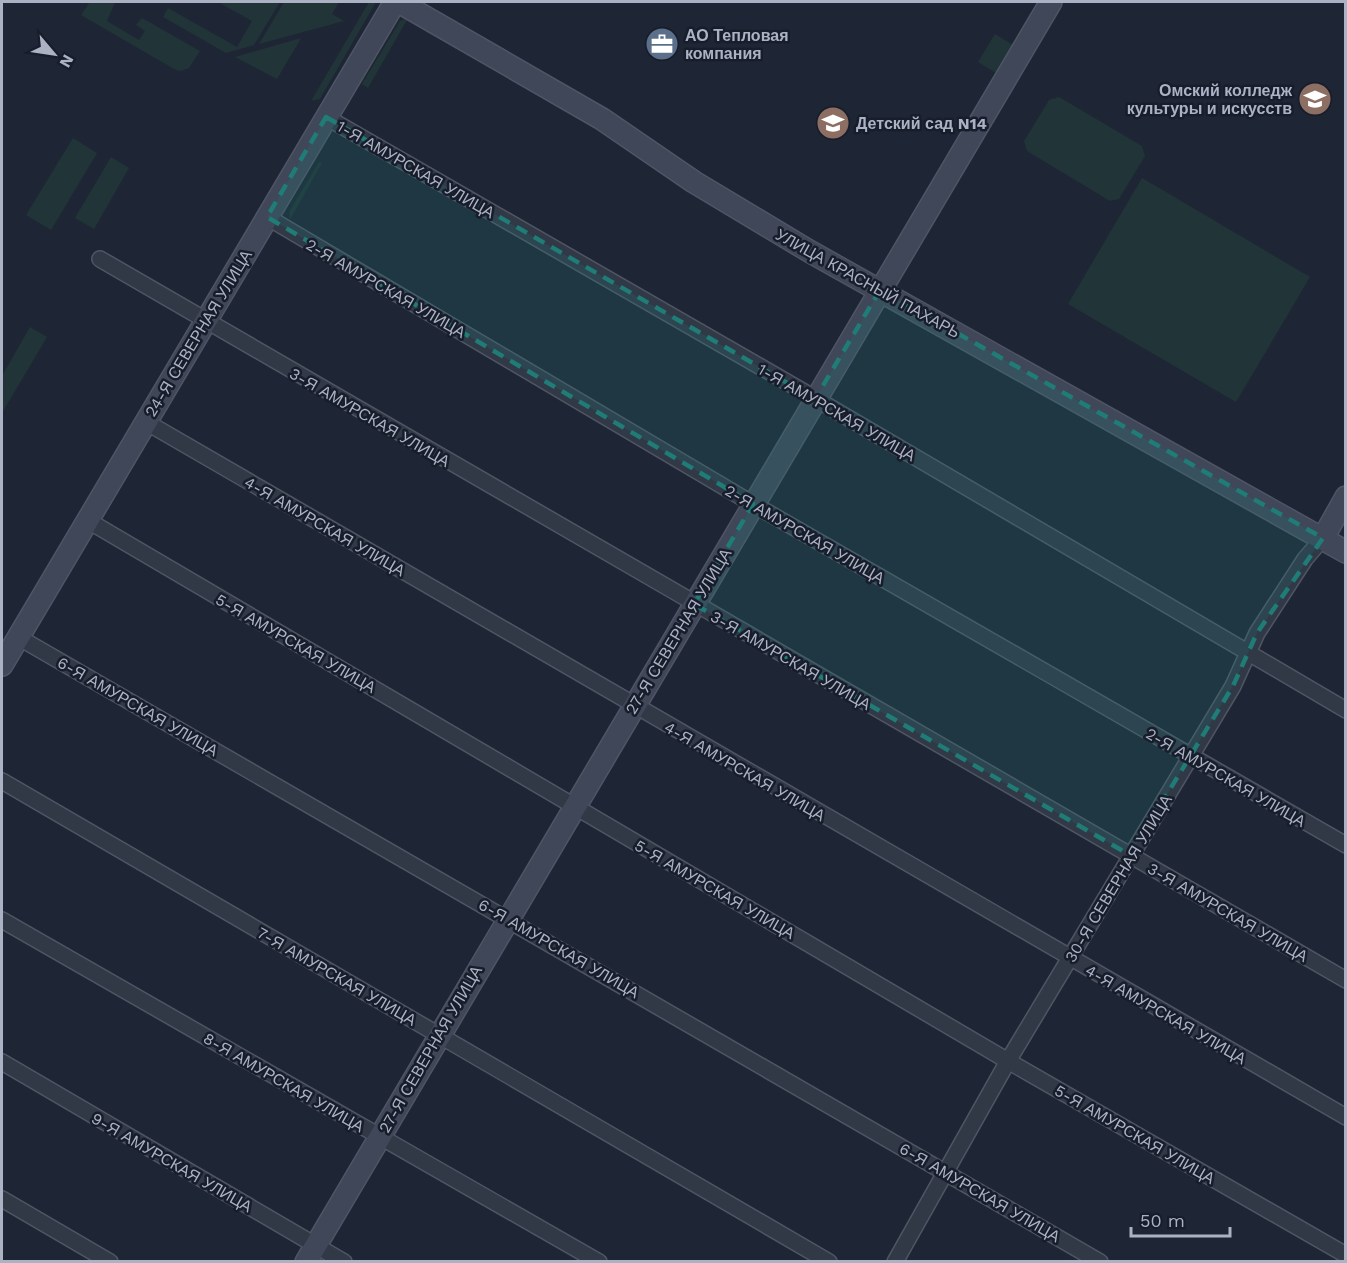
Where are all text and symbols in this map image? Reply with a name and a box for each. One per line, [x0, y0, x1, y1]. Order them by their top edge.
north arrow [24, 24, 84, 84]
office icon: АО Тепловая компания [644, 26, 680, 62]
place label: АО Тепловая компания [685, 26, 789, 63]
text: N [55, 51, 78, 71]
place label: Омский колледж культуры и искусств [1127, 81, 1293, 118]
school or university icon: Омский колледж культуры и искусств [1297, 81, 1333, 117]
school or university icon: Детский сад N14 [815, 105, 851, 141]
place label: Детский сад N14 [856, 114, 987, 133]
street label: 1-Я АМУРСКАЯ УЛИЦА [334, 117, 498, 223]
street label: УЛИЦА КРАСНЫЙ ПАХАРЬ [772, 225, 963, 342]
street label: 2-Я АМУРСКАЯ УЛИЦА [302, 235, 469, 342]
street label: 24-Я СЕВЕРНАЯ УЛИЦА [141, 246, 256, 420]
street label: 1-Я АМУРСКАЯ УЛИЦА [755, 360, 919, 466]
street label: 3-Я АМУРСКАЯ УЛИЦА [286, 364, 454, 471]
street label: 4-Я АМУРСКАЯ УЛИЦА [241, 473, 409, 580]
street label: 2-Я АМУРСКАЯ УЛИЦА [721, 481, 888, 588]
street label: 27-Я СЕВЕРНАЯ УЛИЦА [621, 545, 736, 718]
street label: 5-Я АМУРСКАЯ УЛИЦА [212, 590, 380, 697]
street label: 3-Я АМУРСКАЯ УЛИЦА [707, 607, 875, 714]
street label: 6-Я АМУРСКАЯ УЛИЦА [54, 653, 222, 760]
street label: 4-Я АМУРСКАЯ УЛИЦА [661, 718, 829, 825]
street label: 2-Я АМУРСКАЯ УЛИЦА [1142, 724, 1309, 831]
street label: 30-Я СЕВЕРНАЯ УЛИЦА [1061, 791, 1176, 965]
street label: 5-Я АМУРСКАЯ УЛИЦА [631, 836, 799, 943]
street label: 3-Я АМУРСКАЯ УЛИЦА [1144, 859, 1312, 966]
street label: 6-Я АМУРСКАЯ УЛИЦА [475, 895, 643, 1002]
street label: 7-Я АМУРСКАЯ УЛИЦА [254, 923, 420, 1030]
street label: 4-Я АМУРСКАЯ УЛИЦА [1082, 961, 1250, 1068]
street label: 27-Я СЕВЕРНАЯ УЛИЦА [375, 962, 486, 1136]
street label: 8-Я АМУРСКАЯ УЛИЦА [200, 1029, 368, 1136]
street label: 5-Я АМУРСКАЯ УЛИЦА [1051, 1081, 1219, 1188]
street label: 9-Я АМУРСКАЯ УЛИЦА [88, 1109, 256, 1216]
street label: 6-Я АМУРСКАЯ УЛИЦА [896, 1139, 1064, 1246]
scale bar [1131, 1200, 1230, 1238]
text: 50 m [1140, 1210, 1185, 1231]

